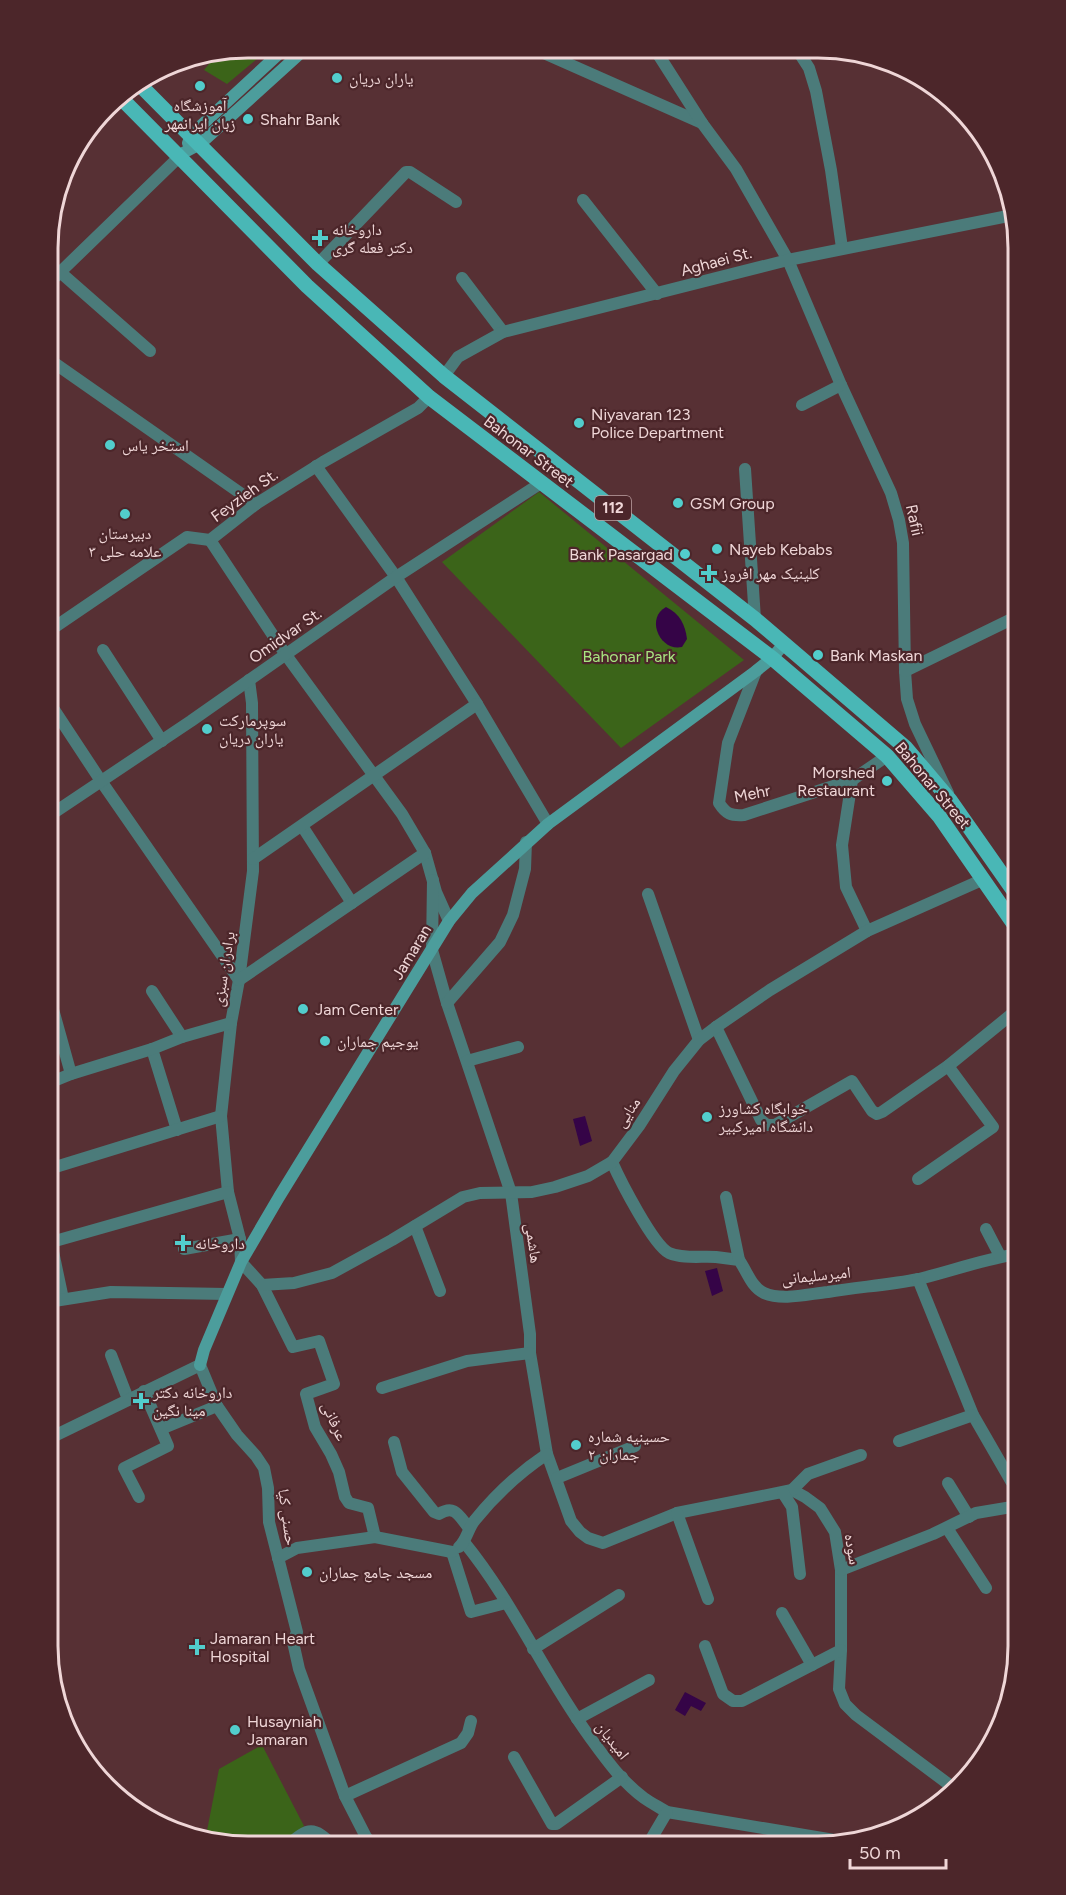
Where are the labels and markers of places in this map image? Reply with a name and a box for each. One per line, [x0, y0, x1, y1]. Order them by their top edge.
place label: یاران دریان [349, 69, 414, 89]
marker: یاران دریان [330, 71, 344, 85]
marker: آموزشگاه زبان ایرانمهر [193, 79, 207, 93]
place label: آموزشگاه زبان ایرانمهر [163, 96, 236, 134]
place label: Shahr Bank [260, 110, 340, 129]
marker: Shahr Bank [241, 112, 255, 126]
place label: داروخانه دکتر فعله گری [332, 220, 413, 258]
marker: داروخانه دکتر فعله گری [313, 231, 327, 245]
place label: Niyavaran 123 Police Department [591, 405, 724, 442]
marker: Niyavaran 123 Police Department [572, 416, 586, 430]
place label: استخر یاس [122, 436, 189, 456]
marker: استخر یاس [103, 438, 117, 452]
place label: GSM Group [690, 494, 775, 513]
marker: GSM Group [671, 496, 685, 510]
marker: دبیرستان علامه حلی ۳ [118, 507, 132, 521]
place label: دبیرستان علامه حلی ۳ [89, 524, 161, 562]
place label: Nayeb Kebabs [729, 540, 832, 559]
marker: Nayeb Kebabs [710, 542, 724, 556]
place label: Bank Pasargad [569, 545, 673, 564]
marker: Bank Pasargad [678, 547, 692, 561]
marker: کلینیک مهر افروز [700, 564, 718, 582]
place label: کلینیک مهر افروز [721, 564, 820, 583]
place label: Bank Maskan [830, 646, 922, 665]
marker: Bank Maskan [811, 648, 825, 662]
place label: سوپرمارکت یاران دریان [219, 711, 286, 749]
marker: سوپرمارکت یاران دریان [200, 722, 214, 736]
place label: Morshed Restaurant [797, 763, 875, 800]
marker: Morshed Restaurant [880, 774, 894, 788]
place label: Jam Center [315, 1000, 399, 1019]
marker: Jam Center [296, 1002, 310, 1016]
place label: یوجیم جماران [337, 1032, 419, 1052]
marker: یوجیم جماران [318, 1034, 332, 1048]
place label: خوابگاه کشاورز دانشگاه امیرکبیر [718, 1099, 813, 1136]
marker: خوابگاه کشاورز دانشگاه امیرکبیر [700, 1110, 714, 1124]
place label: داروخانه [195, 1234, 245, 1253]
marker: داروخانه [176, 1236, 190, 1250]
place label: داروخانه دکتر مینا نگین [152, 1383, 232, 1421]
marker: داروخانه دکتر مینا نگین [134, 1394, 148, 1408]
place label: حسینیه شماره ۲ جماران [588, 1427, 670, 1465]
marker: حسینیه شماره ۲ جماران [569, 1438, 583, 1452]
place label: مسجد جامع جماران [319, 1563, 432, 1583]
marker: مسجد جامع جماران [300, 1565, 314, 1579]
place label: Jamaran Heart Hospital [210, 1629, 315, 1666]
marker: Jamaran Heart Hospital [188, 1638, 206, 1656]
place label: Husayniah Jamaran [247, 1712, 322, 1749]
marker: Husayniah Jamaran [228, 1723, 242, 1737]

